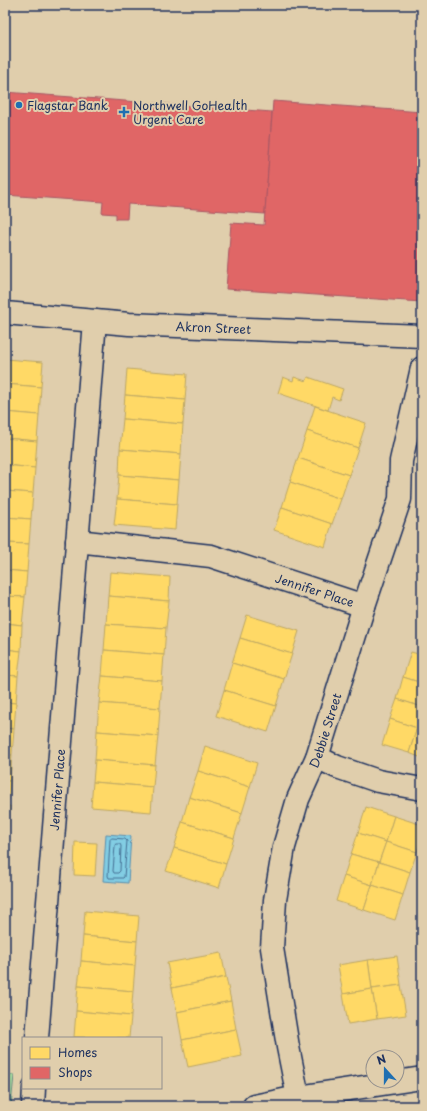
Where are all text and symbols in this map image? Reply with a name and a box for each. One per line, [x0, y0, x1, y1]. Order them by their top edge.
place label: Flagstar Bank [27, 96, 108, 114]
place label: Northwell GoHealth Urgent Care [133, 96, 247, 128]
marker: Flagstar Bank [14, 100, 24, 110]
marker: Northwell GoHealth Urgent Care [118, 106, 130, 118]
street label: Akron Street [175, 317, 252, 338]
street label: Jennifer Place [273, 569, 356, 611]
street label: Debbie Street [304, 690, 345, 771]
street label: Jennifer Place [45, 748, 69, 831]
legend [22, 1037, 162, 1089]
text: Homes [58, 1043, 97, 1061]
north arrow [365, 1049, 405, 1089]
text: N [374, 1050, 389, 1069]
text: Shops [58, 1063, 93, 1081]

